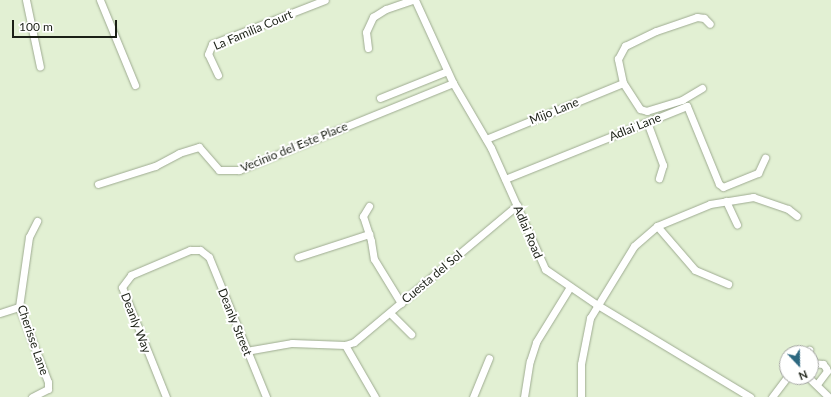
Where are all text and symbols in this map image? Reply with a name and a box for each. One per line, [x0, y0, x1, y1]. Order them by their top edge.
street label: La Familia Court [211, 7, 295, 53]
scale bar [14, 12, 119, 38]
text: 100 m [19, 19, 53, 34]
street label: Mijo Lane [527, 95, 581, 127]
street label: Adlai Lane [607, 110, 663, 144]
street label: Vecinio del Este Place [238, 119, 350, 175]
street label: Adlai Road [510, 203, 546, 261]
street label: Cuesta del Sol [399, 248, 465, 306]
street label: Deanly Street [215, 286, 255, 358]
street label: Deanly Way [118, 291, 154, 355]
street label: Cherisse Lane [14, 303, 52, 377]
north arrow [779, 345, 819, 385]
text: N [797, 368, 810, 383]

